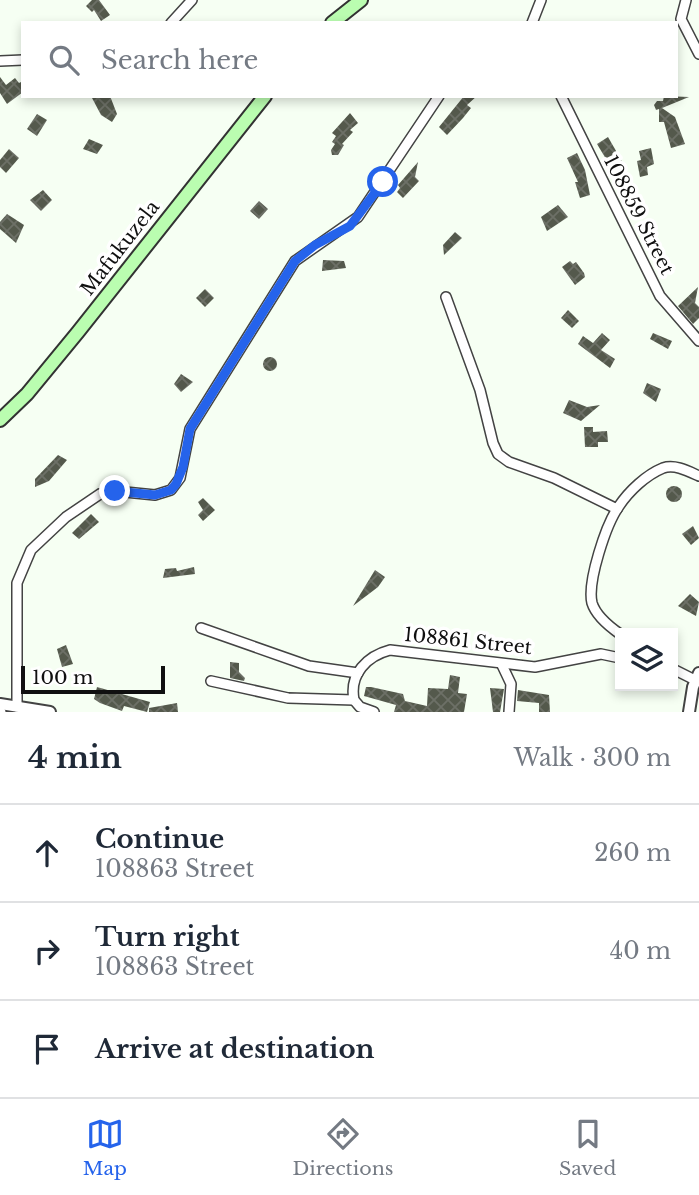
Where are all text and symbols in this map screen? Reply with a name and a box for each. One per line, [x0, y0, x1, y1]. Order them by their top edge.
search box [21, 21, 678, 98]
icon: search [45, 41, 83, 79]
text: Search here [101, 44, 258, 76]
street label: 108859 Street [599, 152, 679, 279]
route start [367, 166, 398, 197]
street label: Mafukuzela [76, 195, 165, 300]
route end [99, 475, 130, 506]
street label: 108861 Street [403, 623, 534, 659]
map controls [615, 628, 678, 691]
button: layers [615, 628, 678, 691]
scale bar [21, 663, 164, 695]
text: 100 m [32, 666, 93, 689]
text: 4 min [28, 739, 122, 776]
text: Walk · 300 m [514, 744, 671, 772]
text: Continue [95, 823, 224, 855]
icon: ahead [28, 834, 66, 872]
text: 260 m [594, 839, 671, 867]
text: 108863 Street [95, 855, 254, 883]
text: Turn right [95, 921, 240, 953]
icon: right [28, 932, 66, 970]
text: 40 m [610, 937, 671, 965]
text: 108863 Street [95, 953, 254, 981]
icon: arrive [28, 1030, 66, 1068]
text: Arrive at destination [95, 1033, 375, 1065]
tab: Map [83, 1115, 127, 1180]
tab: Directions [292, 1115, 393, 1180]
tab: Saved [559, 1115, 616, 1180]

